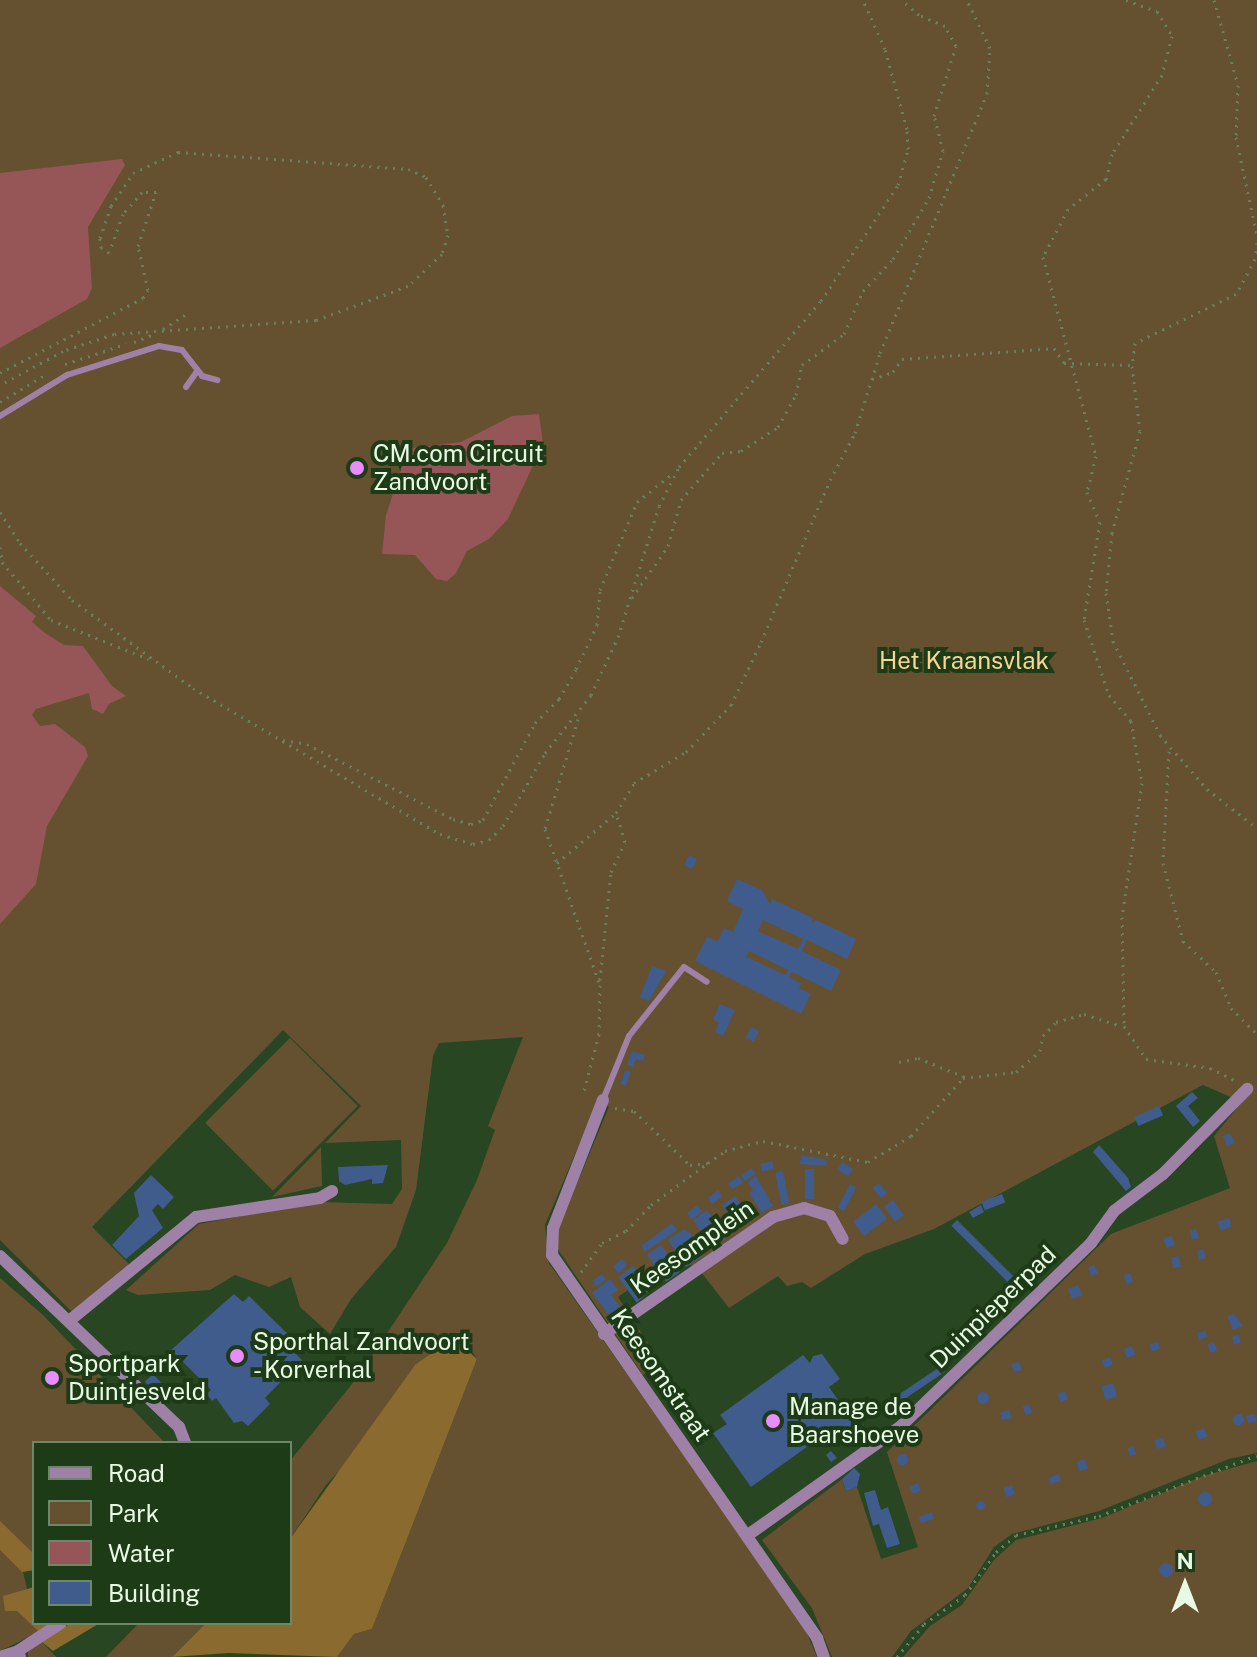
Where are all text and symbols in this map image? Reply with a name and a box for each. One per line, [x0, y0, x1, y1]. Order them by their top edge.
place label: CM.com Circuit Zandvoort [373, 440, 543, 496]
marker: CM.com Circuit Zandvoort [348, 459, 366, 477]
park label: Het Kraansvlak [879, 647, 1049, 675]
street label: Keesomplein [625, 1194, 759, 1300]
street label: Duinpieperpad [924, 1240, 1062, 1374]
street label: Keesomstraat [605, 1303, 717, 1447]
place label: Sporthal Zandvoort - Korverhal [253, 1328, 470, 1384]
marker: Sporthal Zandvoort - Korverhal [228, 1347, 246, 1365]
place label: Sportpark Duintjesveld [68, 1350, 206, 1406]
marker: Sportpark Duintjesveld [43, 1369, 61, 1387]
place label: Manage de Baarshoeve [789, 1393, 919, 1449]
marker: Manage de Baarshoeve [764, 1412, 782, 1430]
legend [32, 1441, 292, 1625]
text: Road [108, 1459, 165, 1487]
text: Park [108, 1499, 159, 1527]
text: Water [108, 1539, 175, 1567]
north arrow [1145, 1545, 1225, 1625]
text: N [1176, 1548, 1194, 1574]
text: Building [108, 1579, 200, 1607]

